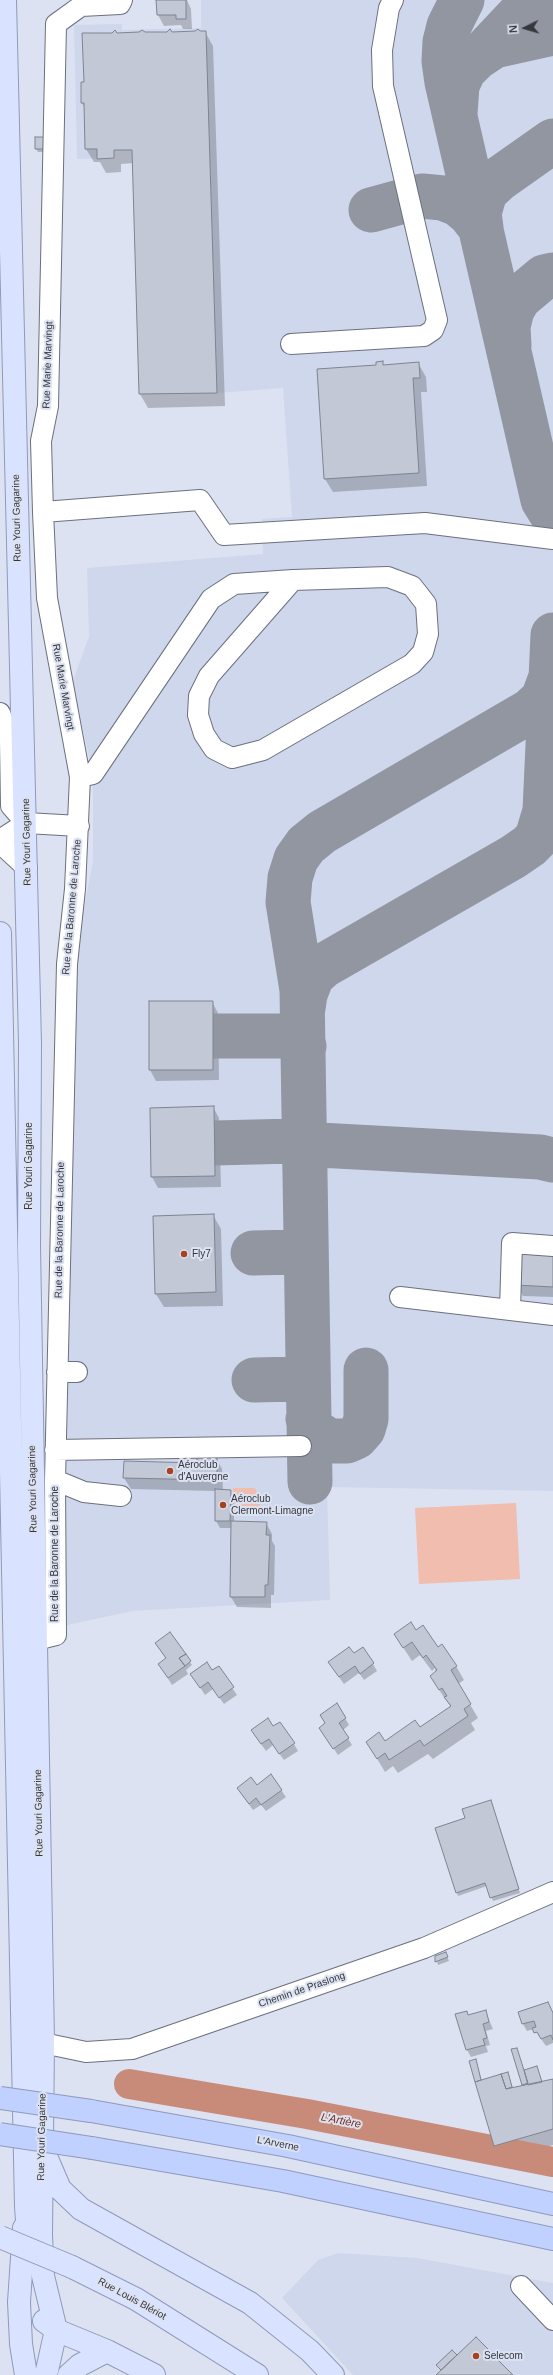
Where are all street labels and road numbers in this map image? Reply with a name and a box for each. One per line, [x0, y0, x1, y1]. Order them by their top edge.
street label: Rue Marie Marvingt [40, 321, 56, 409]
street label: Rue Youri Gagarine [10, 474, 24, 562]
street label: Rue Marie Marvingt [50, 643, 76, 731]
street label: Rue Youri Gagarine [20, 798, 34, 886]
street label: Rue de la Baronne de Laroche [60, 839, 84, 975]
street label: Rue Youri Gagarine [23, 1122, 35, 1210]
street label: Rue de la Baronne de Laroche [53, 1162, 67, 1298]
street label: Rue Youri Gagarine [26, 1445, 40, 1533]
street label: Rue de la Baronne de Laroche [49, 1486, 61, 1622]
street label: Rue Youri Gagarine [32, 1769, 46, 1857]
street label: Chemin de Praslong [257, 1970, 347, 2010]
street label: Rue Youri Gagarine [35, 2093, 49, 2181]
street label: L'Arverne [256, 2134, 300, 2154]
street label: Rue Louis Blériot [96, 2275, 168, 2323]

